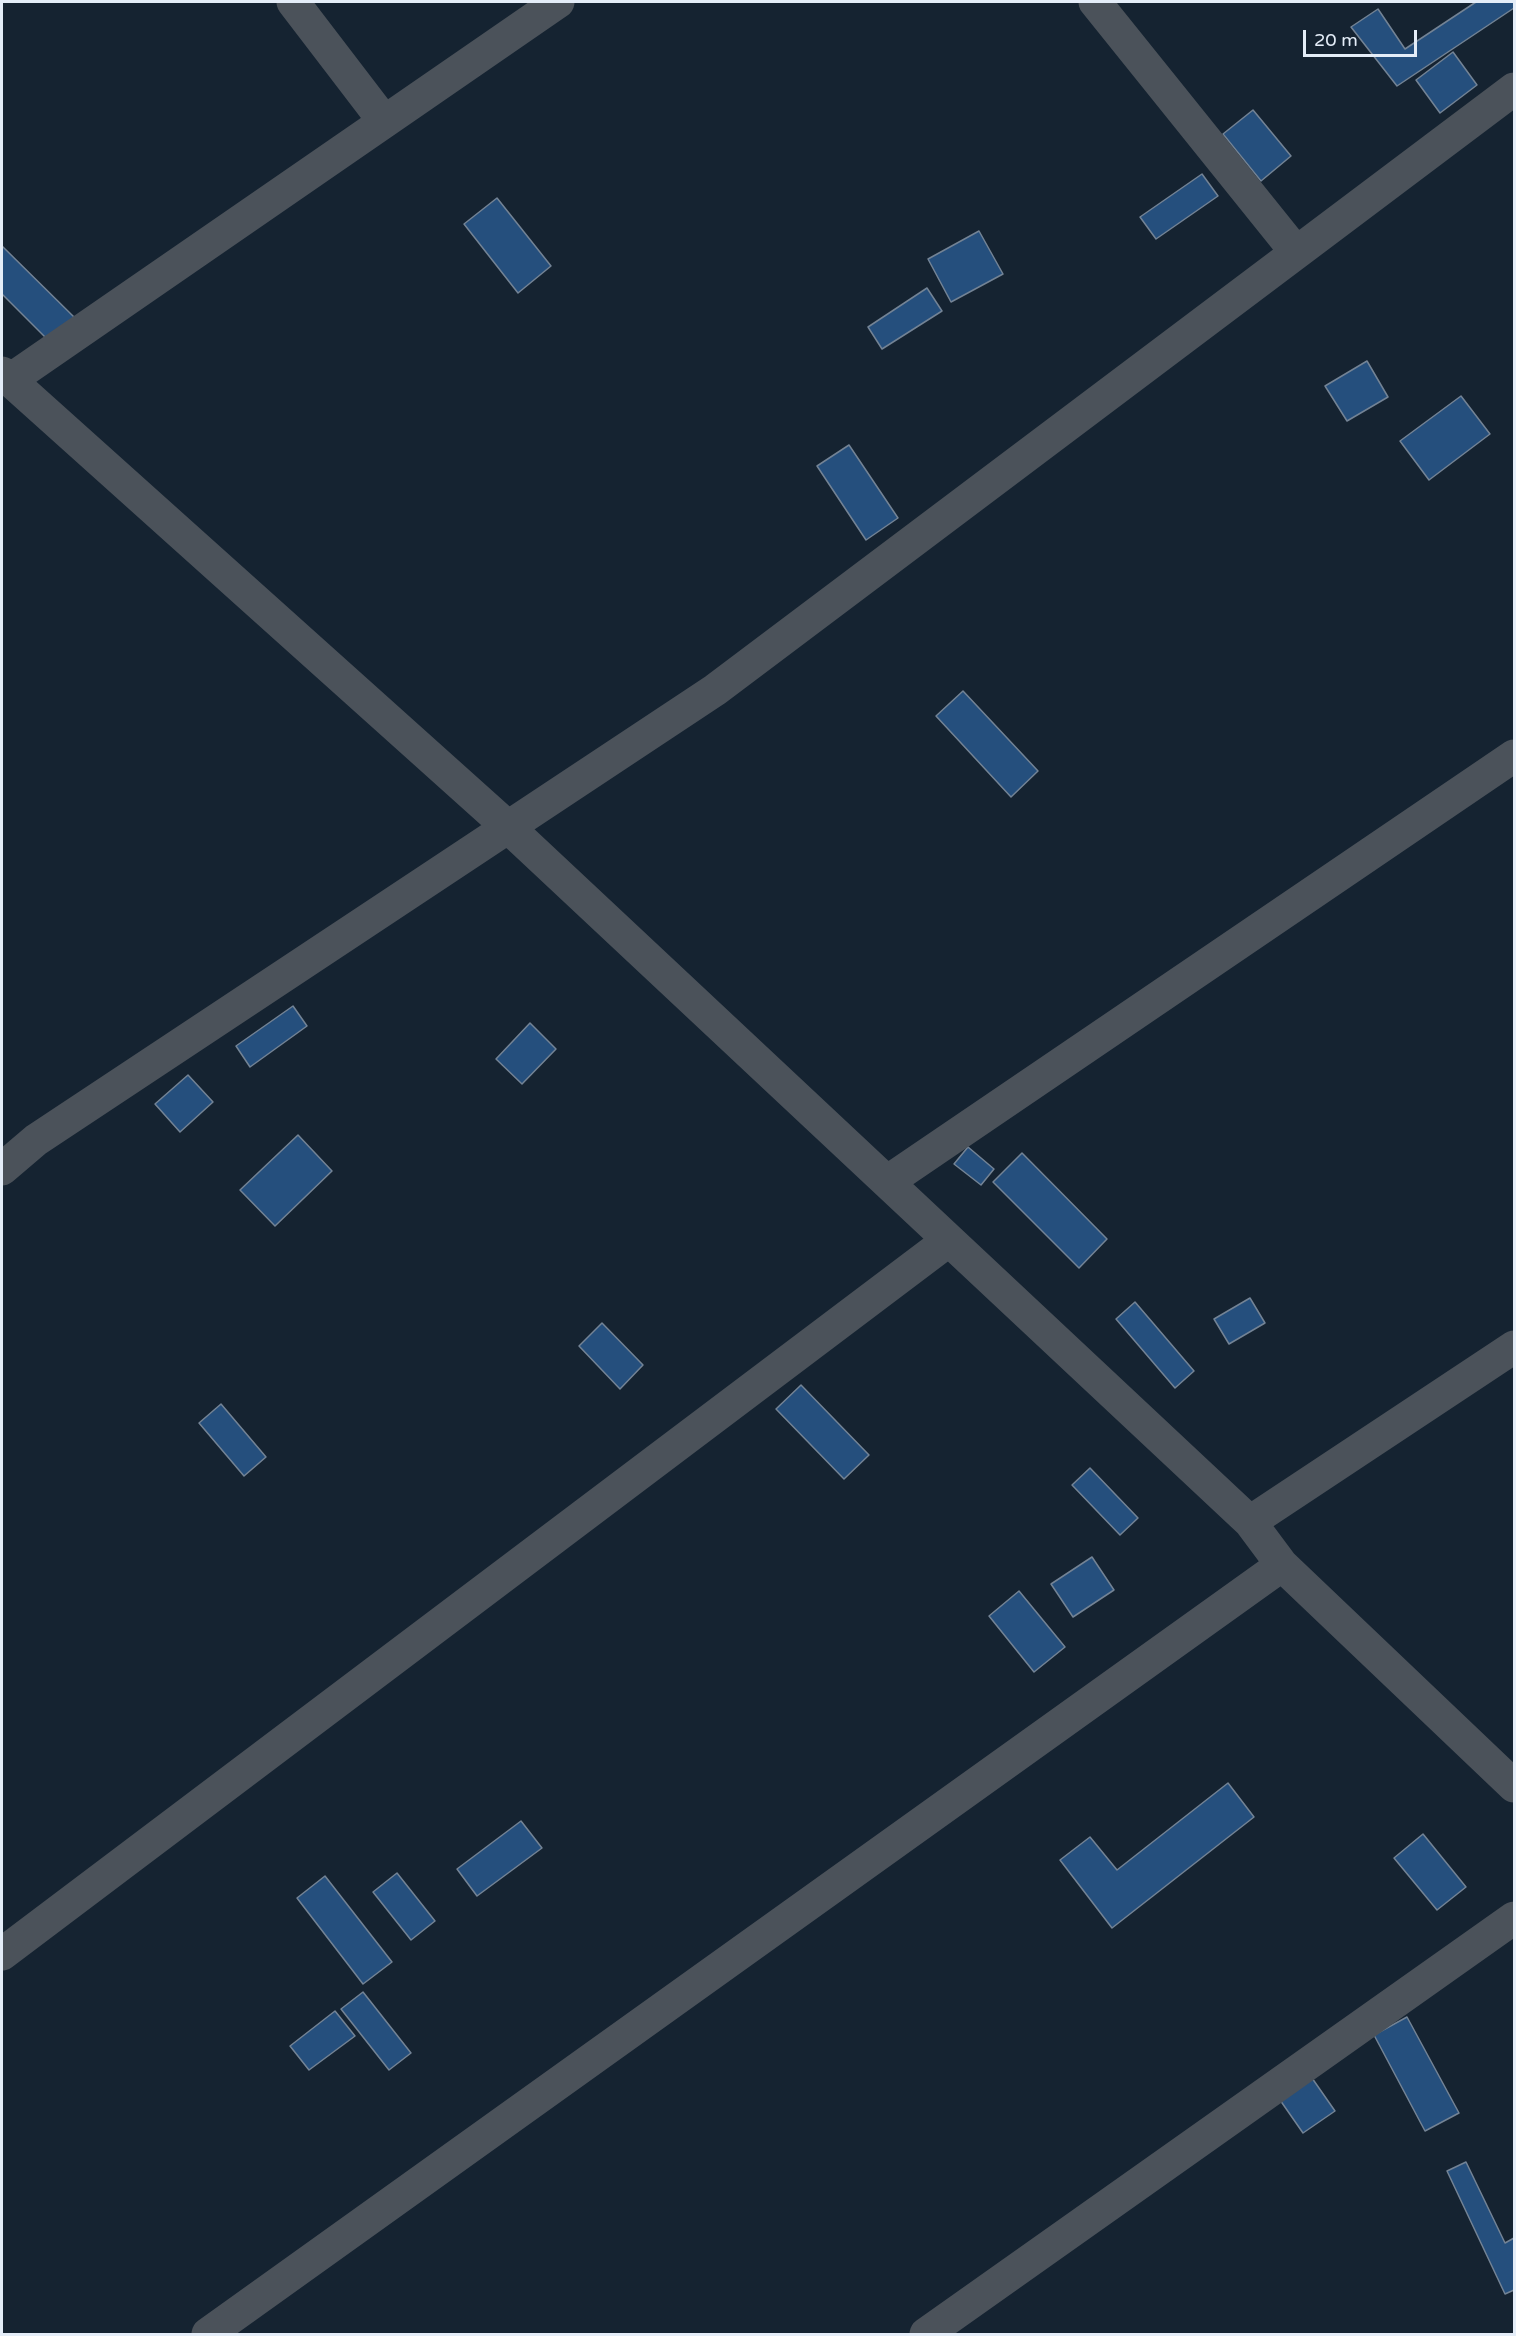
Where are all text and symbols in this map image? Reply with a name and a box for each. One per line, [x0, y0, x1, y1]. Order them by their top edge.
scale bar [1306, 18, 1420, 56]
text: 20 m [1314, 29, 1358, 51]

